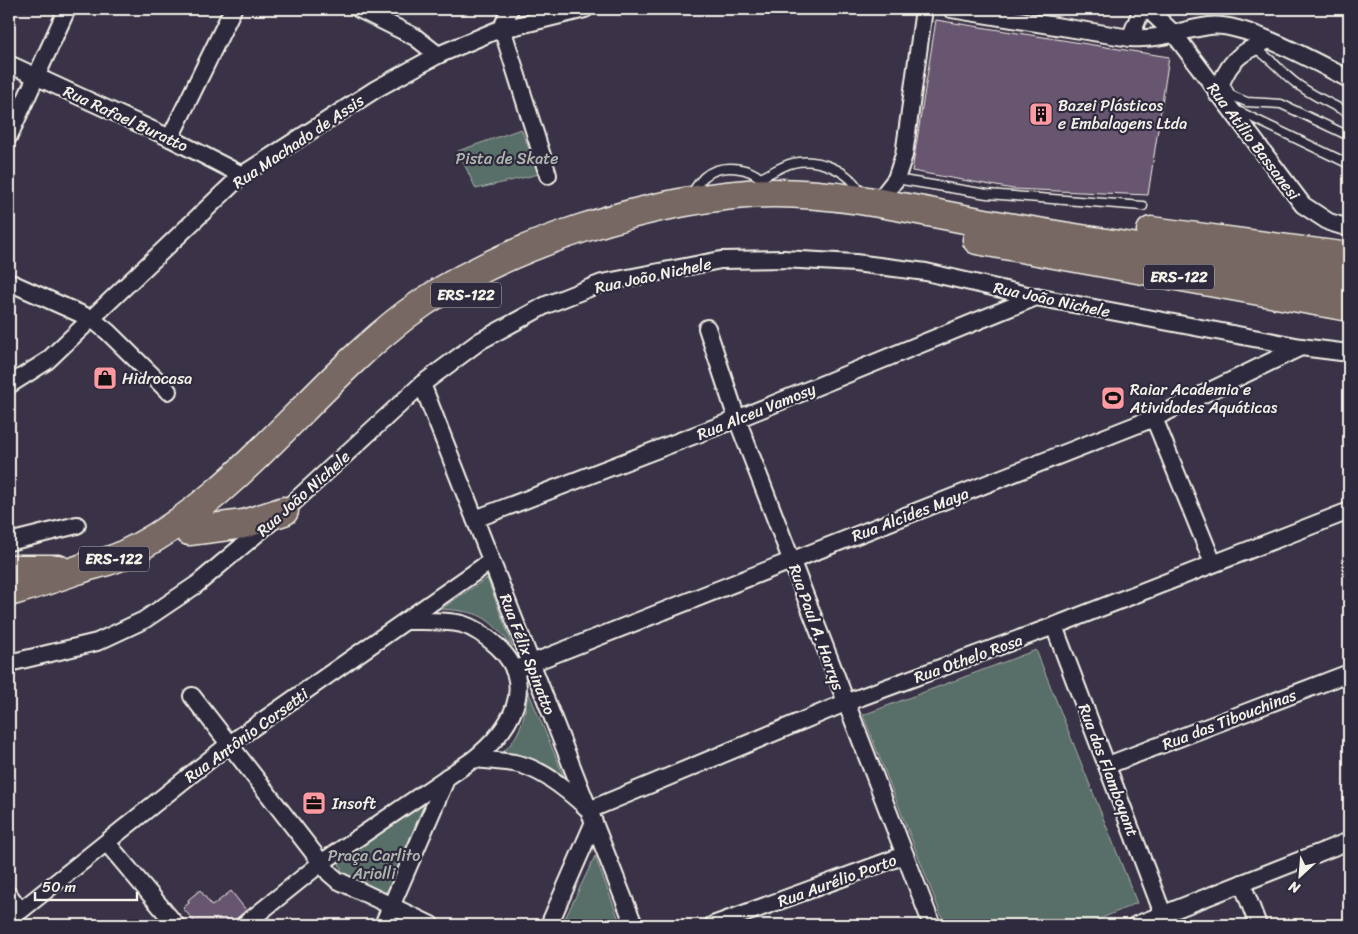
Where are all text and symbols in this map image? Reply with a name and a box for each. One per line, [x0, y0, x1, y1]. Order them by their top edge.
street label: Rua Atílio Bassanesi [1199, 76, 1308, 207]
street label: Rua Rafael Buratto [59, 77, 193, 160]
street label: Rua Machado de Assis [226, 86, 371, 196]
place label: Bazei Plásticos e Embalagens Ltda [1058, 91, 1187, 138]
building icon: Bazei Plásticos e Embalagens Ltda [1028, 101, 1054, 127]
park label: Pista de Skate [456, 144, 558, 173]
street label: Rua João Nichele [592, 249, 714, 302]
road number: ERS-122 [1144, 264, 1214, 290]
street label: Rua João Nichele [991, 273, 1113, 326]
road number: ERS-122 [431, 282, 501, 308]
place label: Hidrocasa [122, 364, 192, 393]
shop icon: Hidrocasa [92, 365, 118, 391]
street label: Rua Alceu Vamosy [692, 374, 821, 449]
place label: Raiar Academia e Atividades Aquáticas [1129, 375, 1278, 422]
sports icon: Raiar Academia e Atividades Aquáticas [1100, 385, 1126, 411]
street label: Rua João Nichele [250, 443, 357, 544]
street label: Rua Alcides Maya [847, 479, 973, 550]
road number: ERS-122 [79, 546, 149, 572]
street label: Rua Paul A. Harrys [780, 560, 853, 695]
street label: Rua Félix Spinatto [491, 589, 564, 719]
street label: Rua Othelo Rosa [910, 625, 1027, 692]
street label: Rua Antônio Corsetti [178, 680, 315, 791]
street label: Rua das Tibouchinas [1158, 680, 1301, 758]
street label: Rua das Flamboyant [1070, 699, 1147, 841]
place label: Insoft [331, 789, 376, 818]
office icon: Insoft [301, 790, 327, 816]
park label: Praça Carlito Ariolli [328, 841, 420, 888]
street label: Rua Aurélio Porto [774, 845, 901, 915]
north arrow [1276, 852, 1326, 902]
scale bar [35, 869, 138, 901]
text: 50 m [42, 874, 77, 900]
text: N [1284, 874, 1305, 901]

